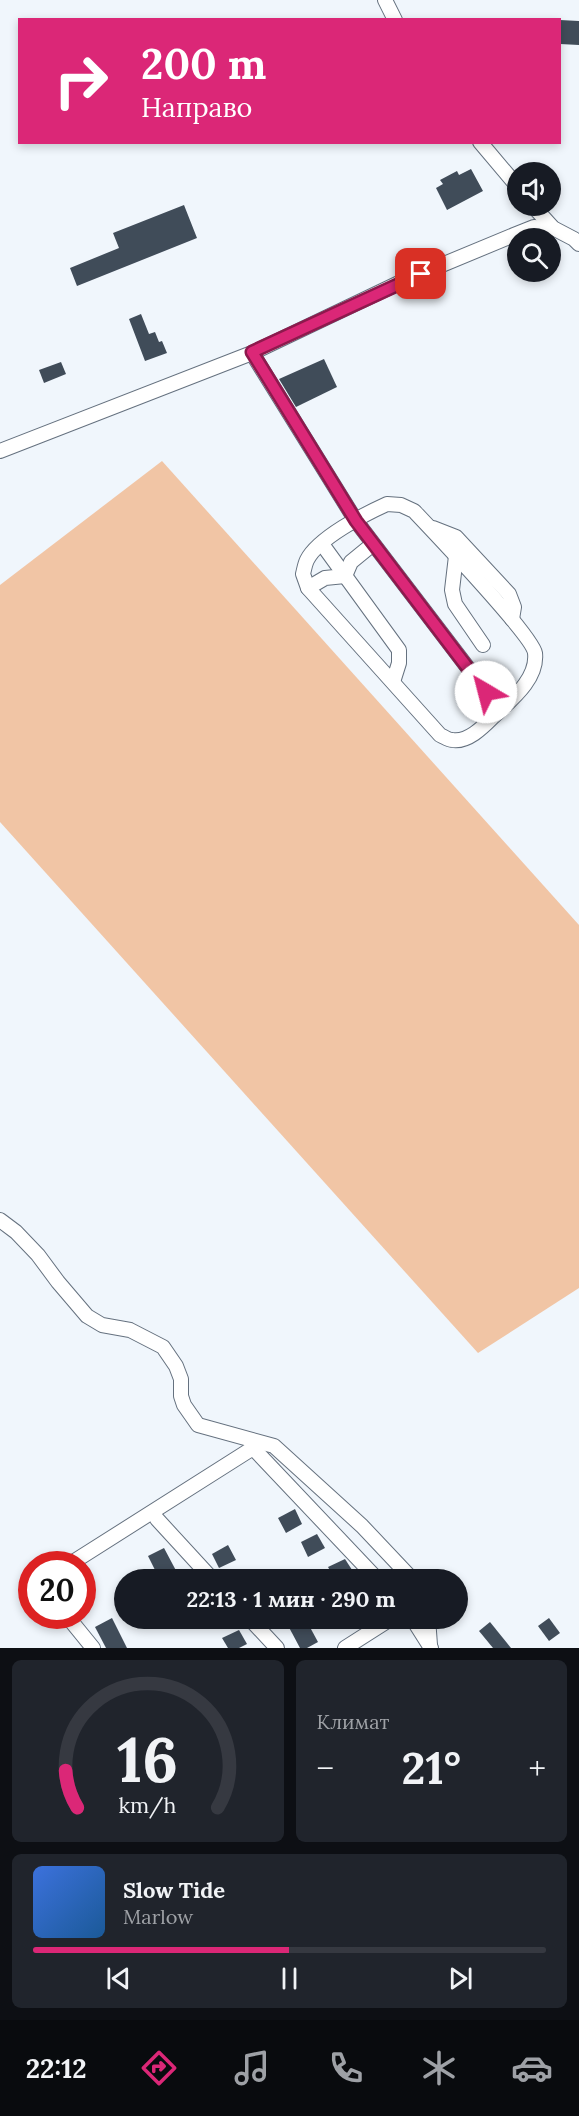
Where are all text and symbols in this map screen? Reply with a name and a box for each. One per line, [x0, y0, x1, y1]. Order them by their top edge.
text: 200 m [141, 37, 267, 91]
icon: right [42, 42, 120, 120]
text: Направо [141, 90, 252, 124]
map controls [507, 162, 561, 282]
button: sound [507, 162, 561, 216]
button: search [507, 228, 561, 282]
pin [395, 248, 446, 299]
icon: arrive [404, 257, 437, 290]
position arrow [454, 660, 518, 724]
speed limit sign: 20 [18, 1551, 96, 1629]
text: 22:13 · 1 мин · 290 m [186, 1585, 396, 1613]
text: Климат [317, 1709, 390, 1734]
text: 16 [117, 1719, 178, 1799]
text: 21° [402, 1739, 461, 1796]
text: − [317, 1747, 334, 1789]
text: + [528, 1747, 546, 1789]
text: km/h [119, 1791, 177, 1819]
text: Slow Tide [123, 1876, 225, 1904]
text: Marlow [123, 1904, 193, 1929]
icon: previous [102, 1962, 135, 1995]
icon: pause [273, 1962, 306, 1995]
icon: next [444, 1962, 477, 1995]
icon: directions [138, 2047, 180, 2089]
icon: music [231, 2047, 273, 2089]
icon: phone [325, 2047, 367, 2089]
icon: climate [418, 2047, 460, 2089]
icon: car [511, 2047, 553, 2089]
text: 22:12 [26, 2051, 87, 2085]

